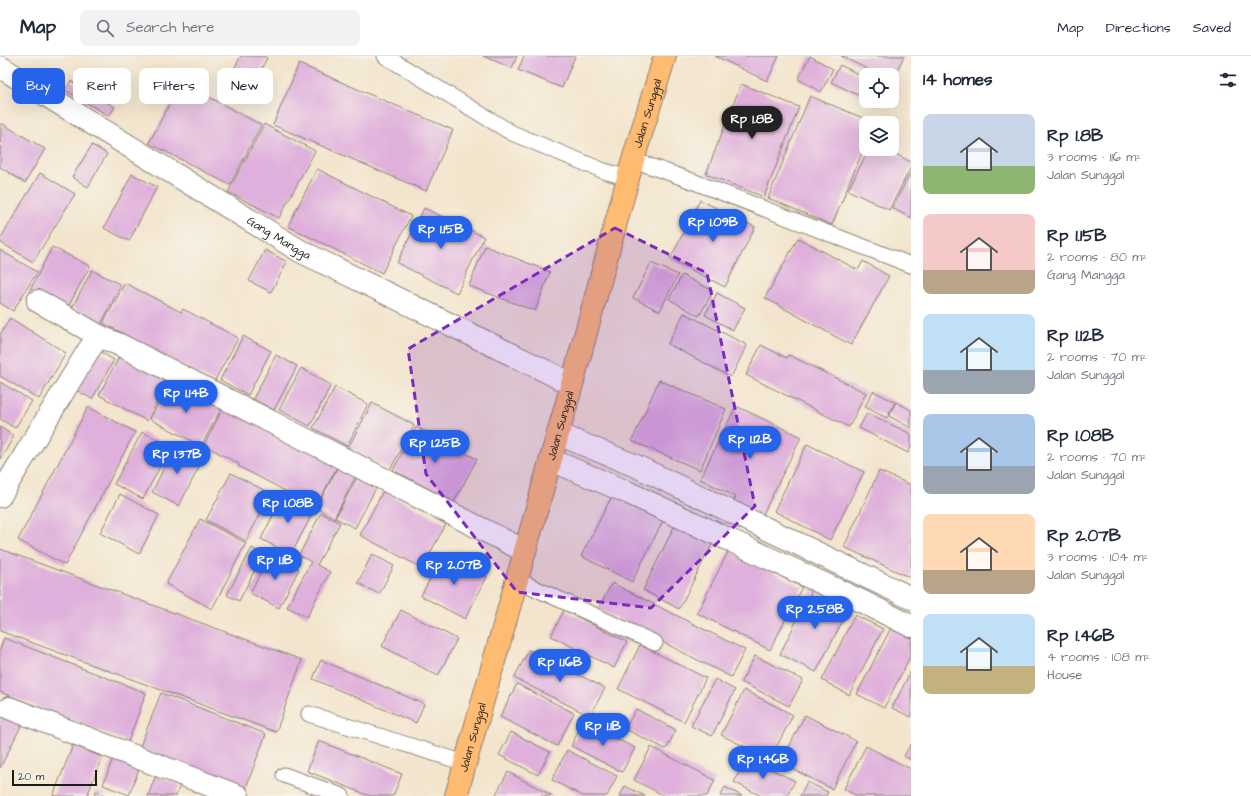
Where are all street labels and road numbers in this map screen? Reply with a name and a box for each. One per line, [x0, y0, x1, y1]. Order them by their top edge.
street label: Jalan Sunggal [629, 77, 667, 150]
street label: Gang Mangga [243, 212, 313, 264]
street label: Jalan Sunggal [543, 389, 579, 462]
street label: Jalan Sunggal [455, 701, 491, 774]

